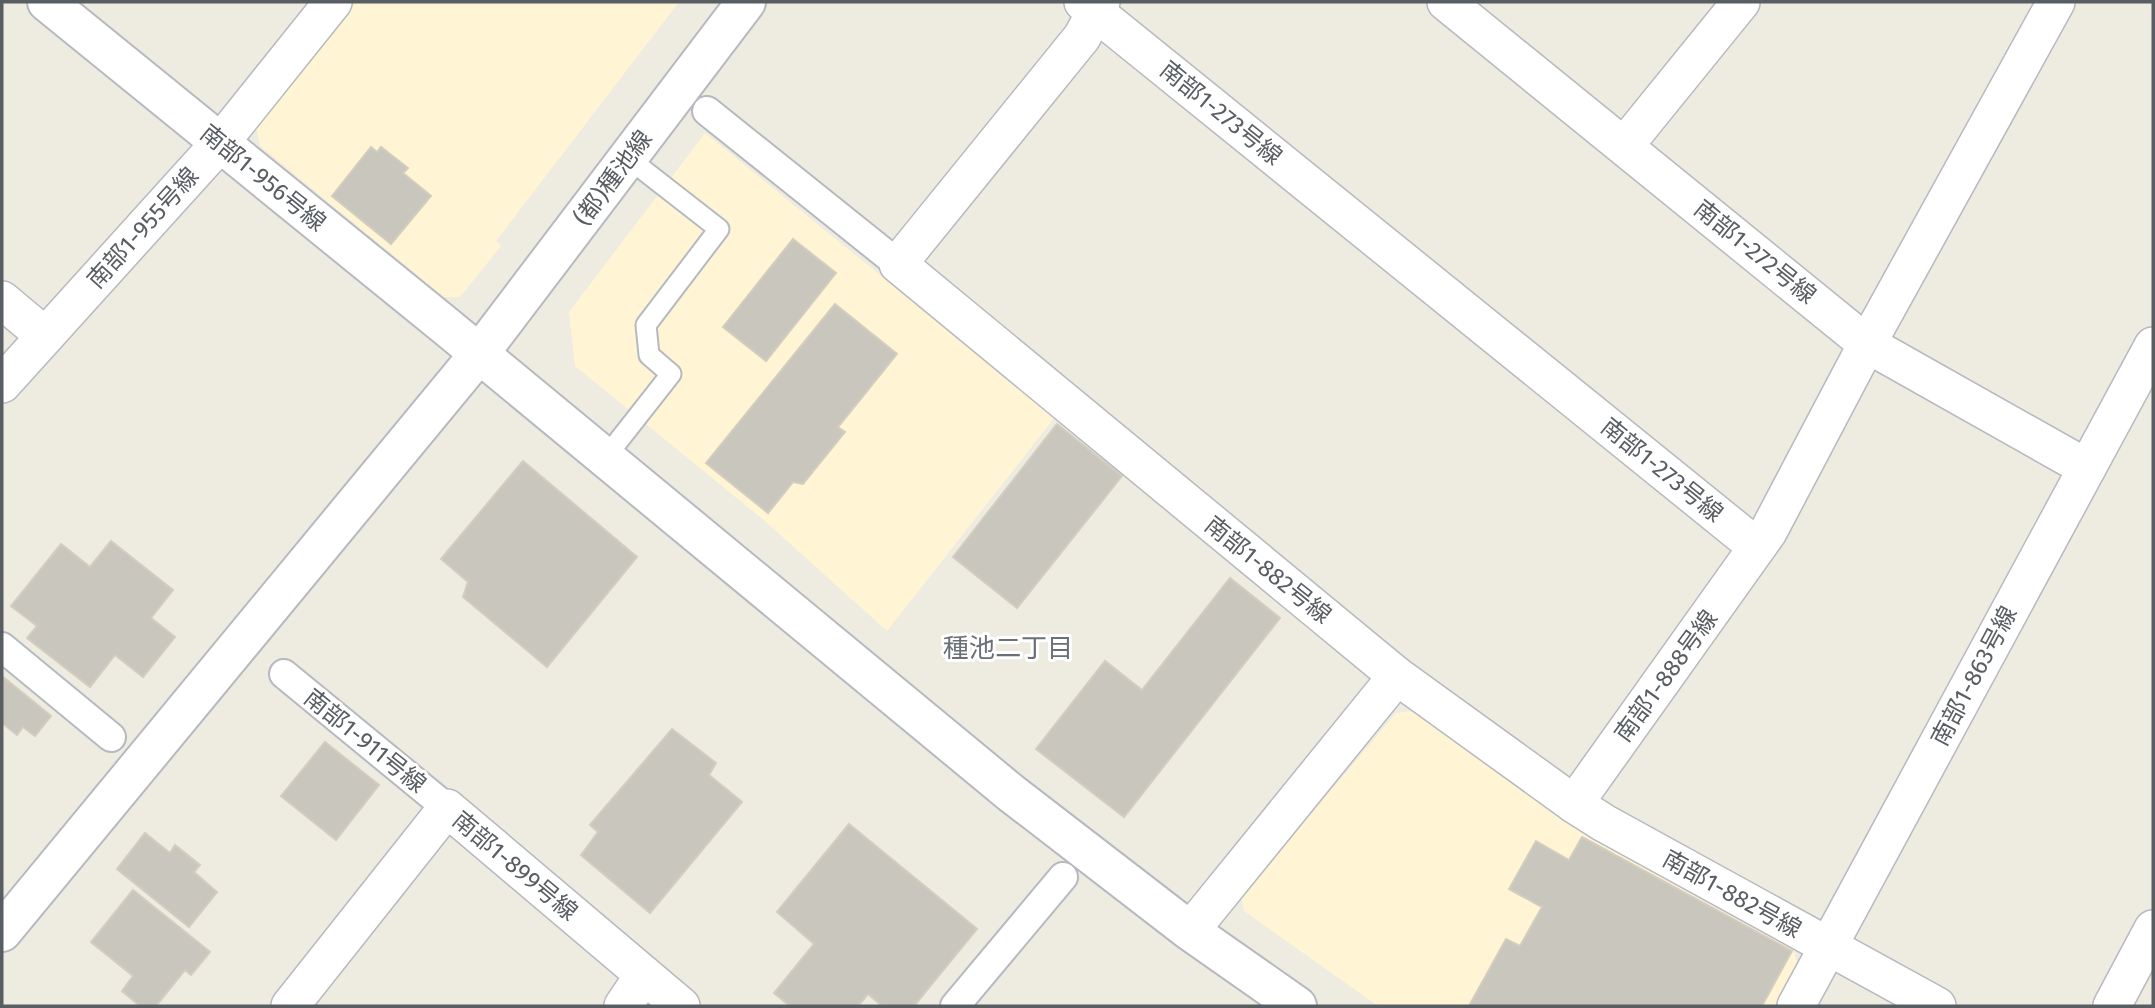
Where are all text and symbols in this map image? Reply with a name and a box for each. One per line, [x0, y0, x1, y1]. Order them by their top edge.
street label: 南部1-273号線 [1154, 55, 1288, 171]
street label: 南部1-956号線 [195, 119, 331, 237]
street label: (都)種池線 [568, 125, 658, 231]
street label: 南部1-955号線 [82, 162, 204, 294]
street label: 南部1-272号線 [1689, 194, 1821, 310]
street label: 南部1-273号線 [1595, 412, 1729, 528]
street label: 南部1-882号線 [1199, 511, 1337, 629]
street label: 南部1-863号線 [1926, 602, 2022, 750]
street label: 南部1-888号線 [1609, 605, 1723, 747]
district label: 種池二丁目 [943, 633, 1073, 664]
street label: 南部1-911号線 [299, 683, 431, 799]
street label: 南部1-899号線 [447, 806, 583, 926]
street label: 南部1-882号線 [1658, 844, 1806, 944]

